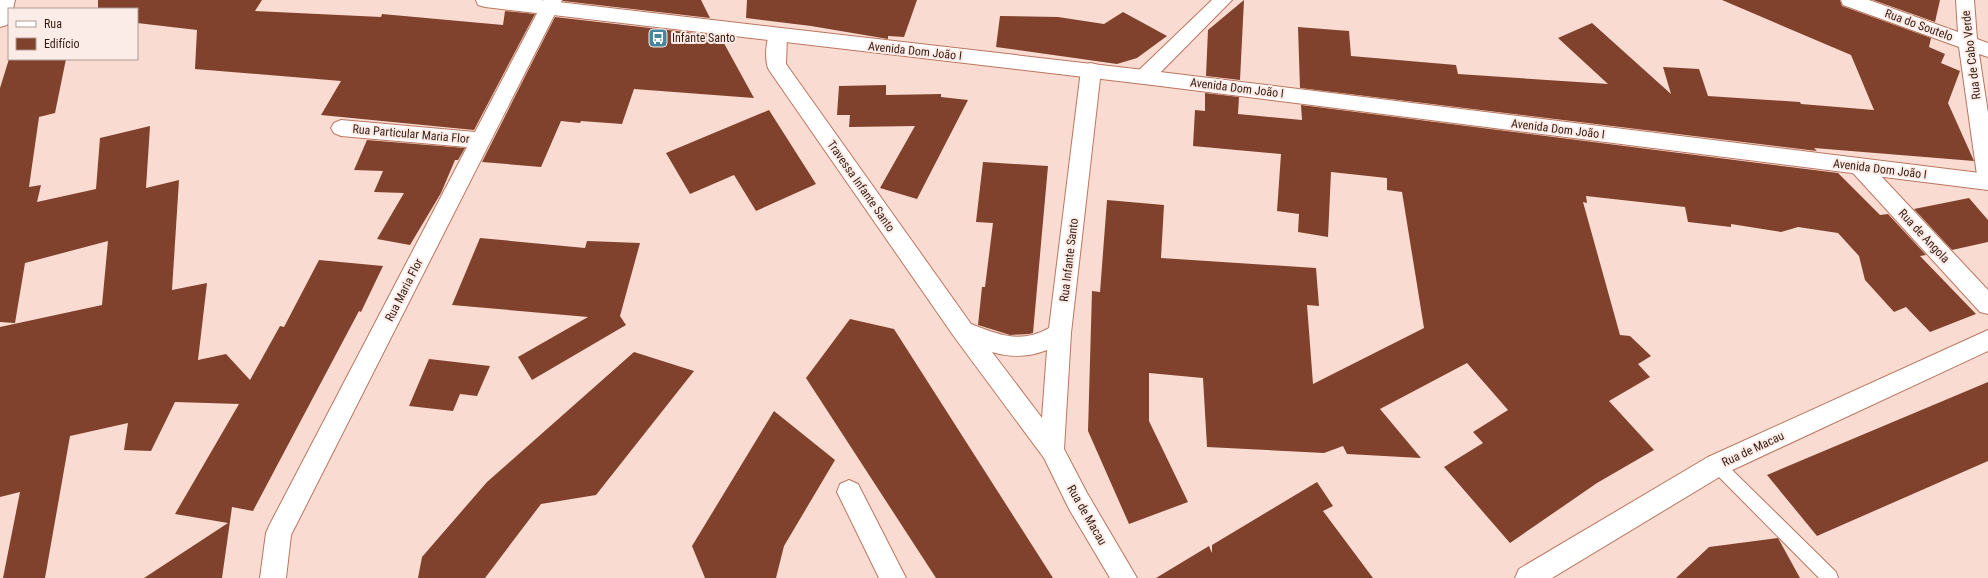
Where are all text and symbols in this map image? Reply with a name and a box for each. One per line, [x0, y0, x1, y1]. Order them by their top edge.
street label: Rua do Soutelo [1883, 6, 1955, 44]
legend [8, 8, 138, 60]
street label: Rua de Cabo Verde [1959, 9, 1983, 100]
text: Rua [44, 17, 62, 31]
bus stop icon: Infante Santo [647, 27, 669, 49]
place label: Infante Santo [672, 31, 735, 45]
text: Edifício [44, 37, 80, 51]
street label: Avenida Dom João I [867, 39, 963, 63]
street label: Avenida Dom João I [1189, 75, 1285, 101]
street label: Avenida Dom João I [1510, 116, 1606, 142]
street label: Rua Particular Maria Flor [352, 122, 470, 146]
street label: Travessa Infante Santo [824, 138, 898, 234]
street label: Avenida Dom João I [1832, 156, 1928, 182]
street label: Rua de Angola [1896, 206, 1953, 266]
street label: Rua Infante Santo [1057, 217, 1081, 303]
street label: Rua Maria Flor [382, 256, 426, 324]
street label: Rua de Macau [1720, 428, 1786, 469]
street label: Rua de Macau [1064, 483, 1110, 548]

